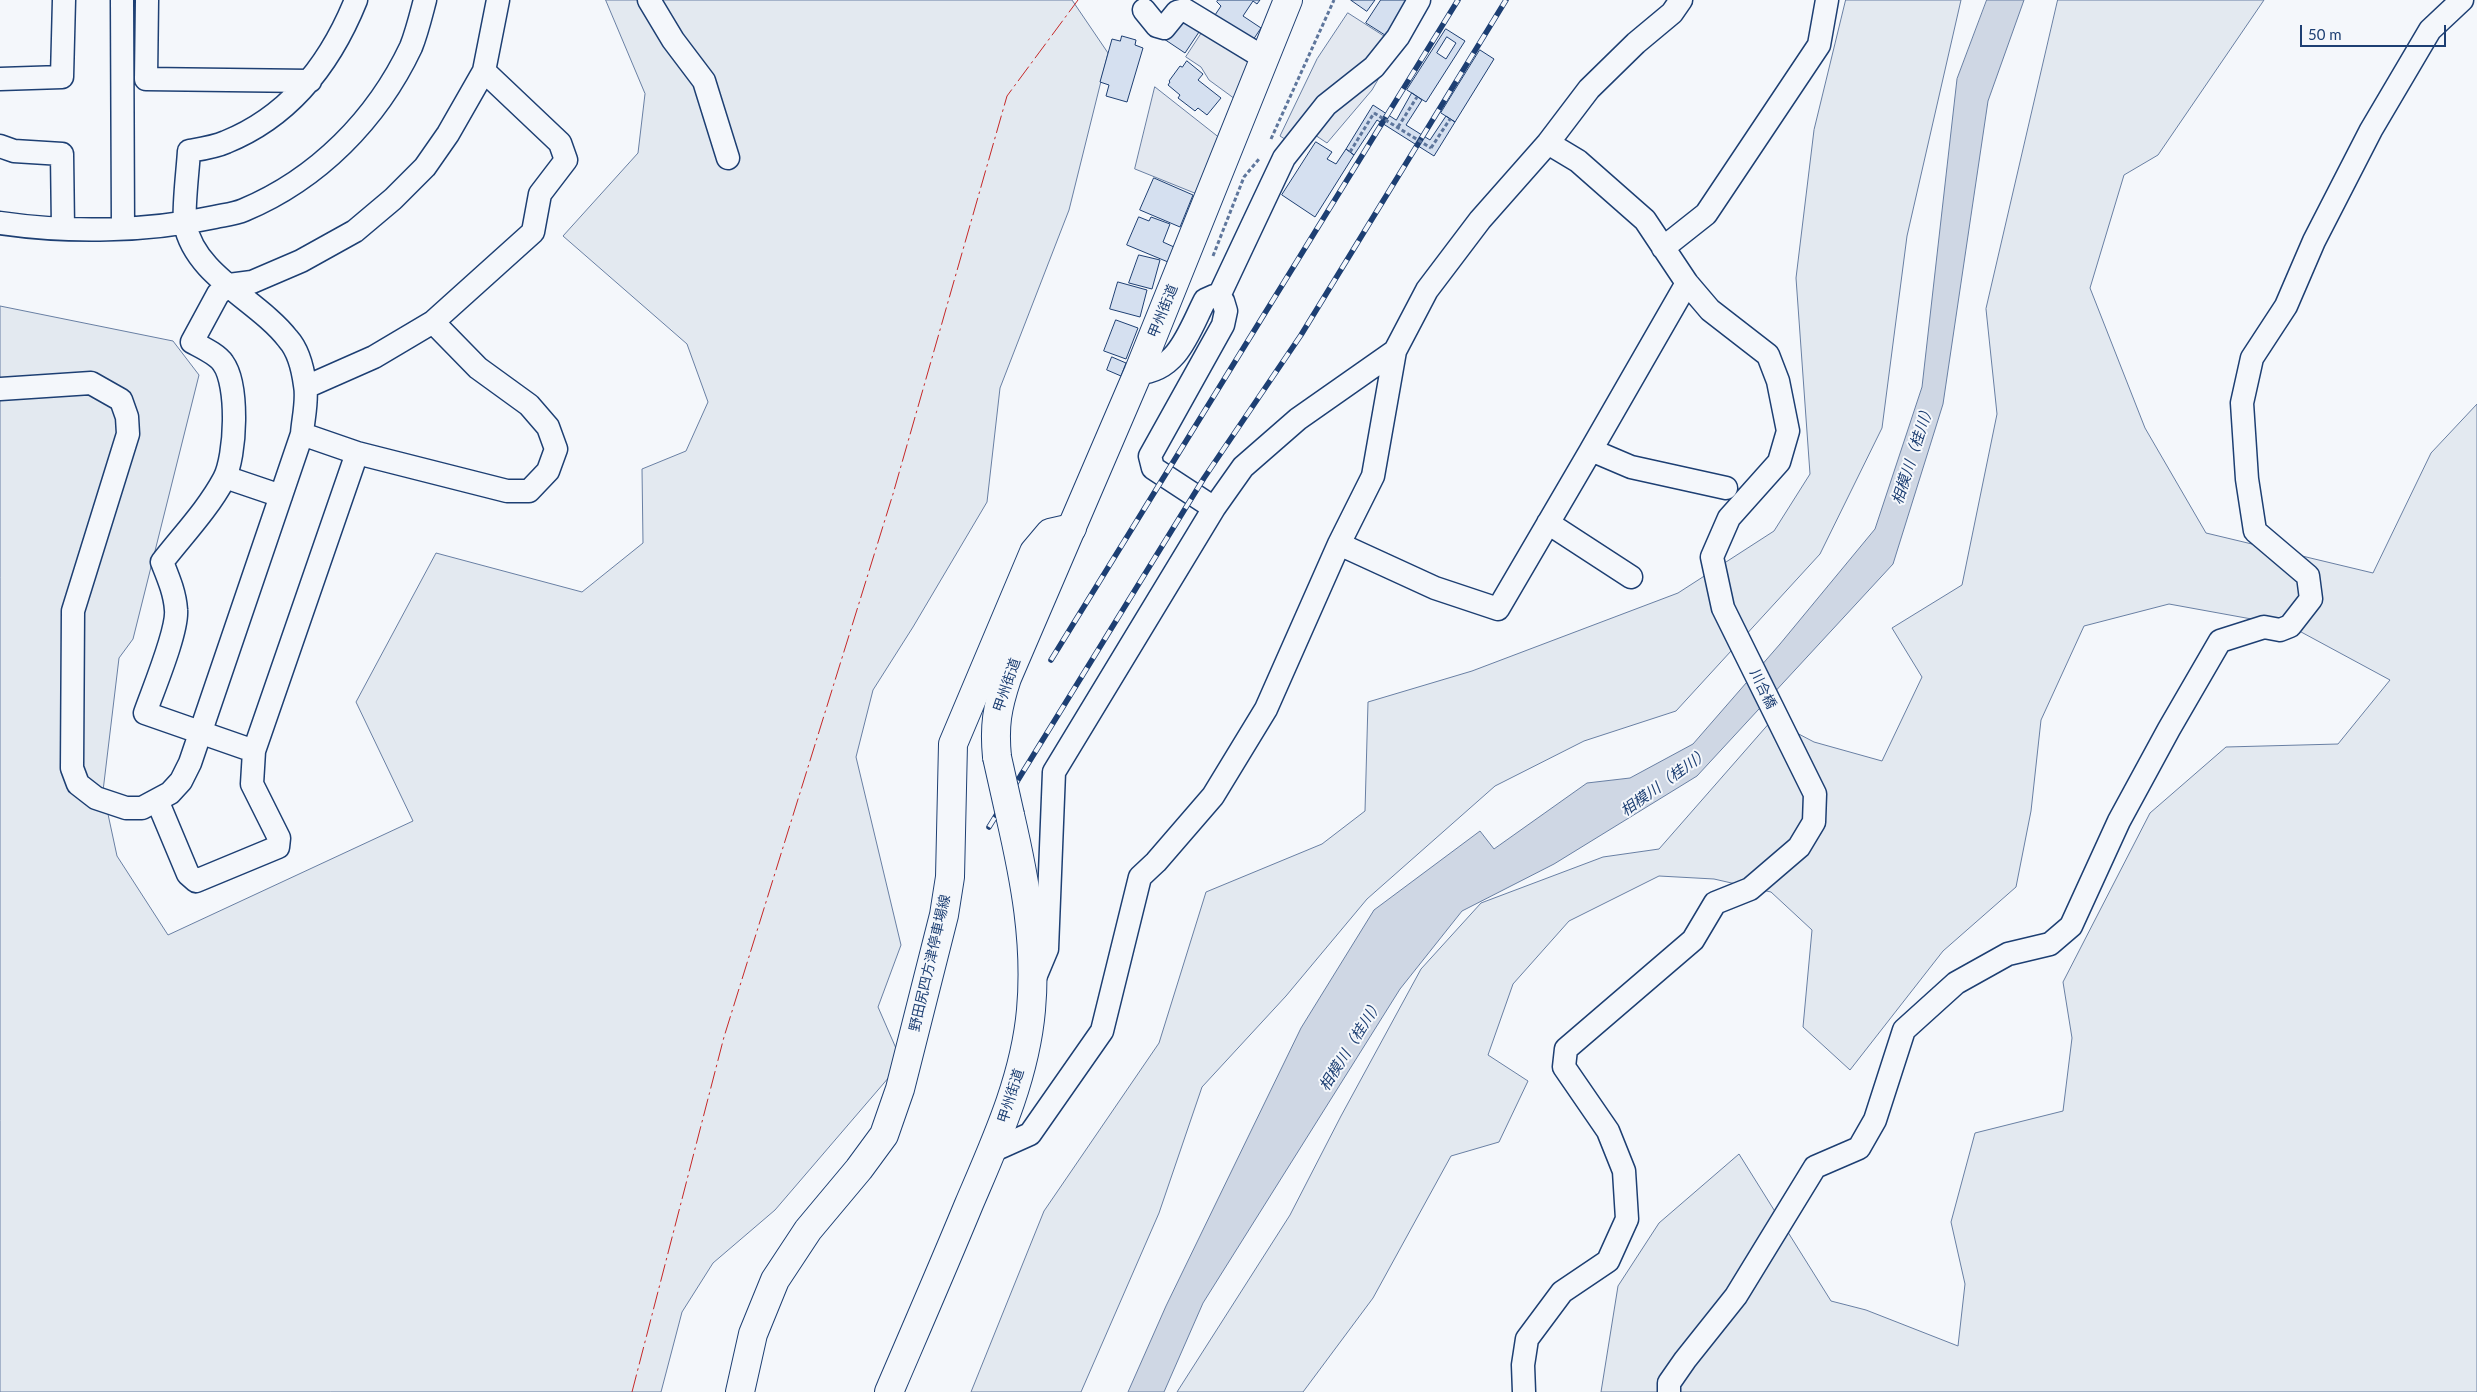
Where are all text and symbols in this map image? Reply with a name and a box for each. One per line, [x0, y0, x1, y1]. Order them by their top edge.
scale bar [2302, 15, 2448, 47]
text: 50 m [2308, 25, 2342, 43]
street label: 甲州街道 [1145, 282, 1181, 340]
water label: 相模川（桂川） [1888, 401, 1938, 507]
street label: 甲州街道 [990, 656, 1024, 714]
street label: 川合橋 [1746, 666, 1780, 712]
water label: 相模川（桂川） [1617, 744, 1713, 820]
street label: 野田尻四方津停車場線 [906, 893, 954, 1033]
water label: 相模川（桂川） [1316, 996, 1386, 1094]
street label: 甲州街道 [994, 1067, 1028, 1125]

